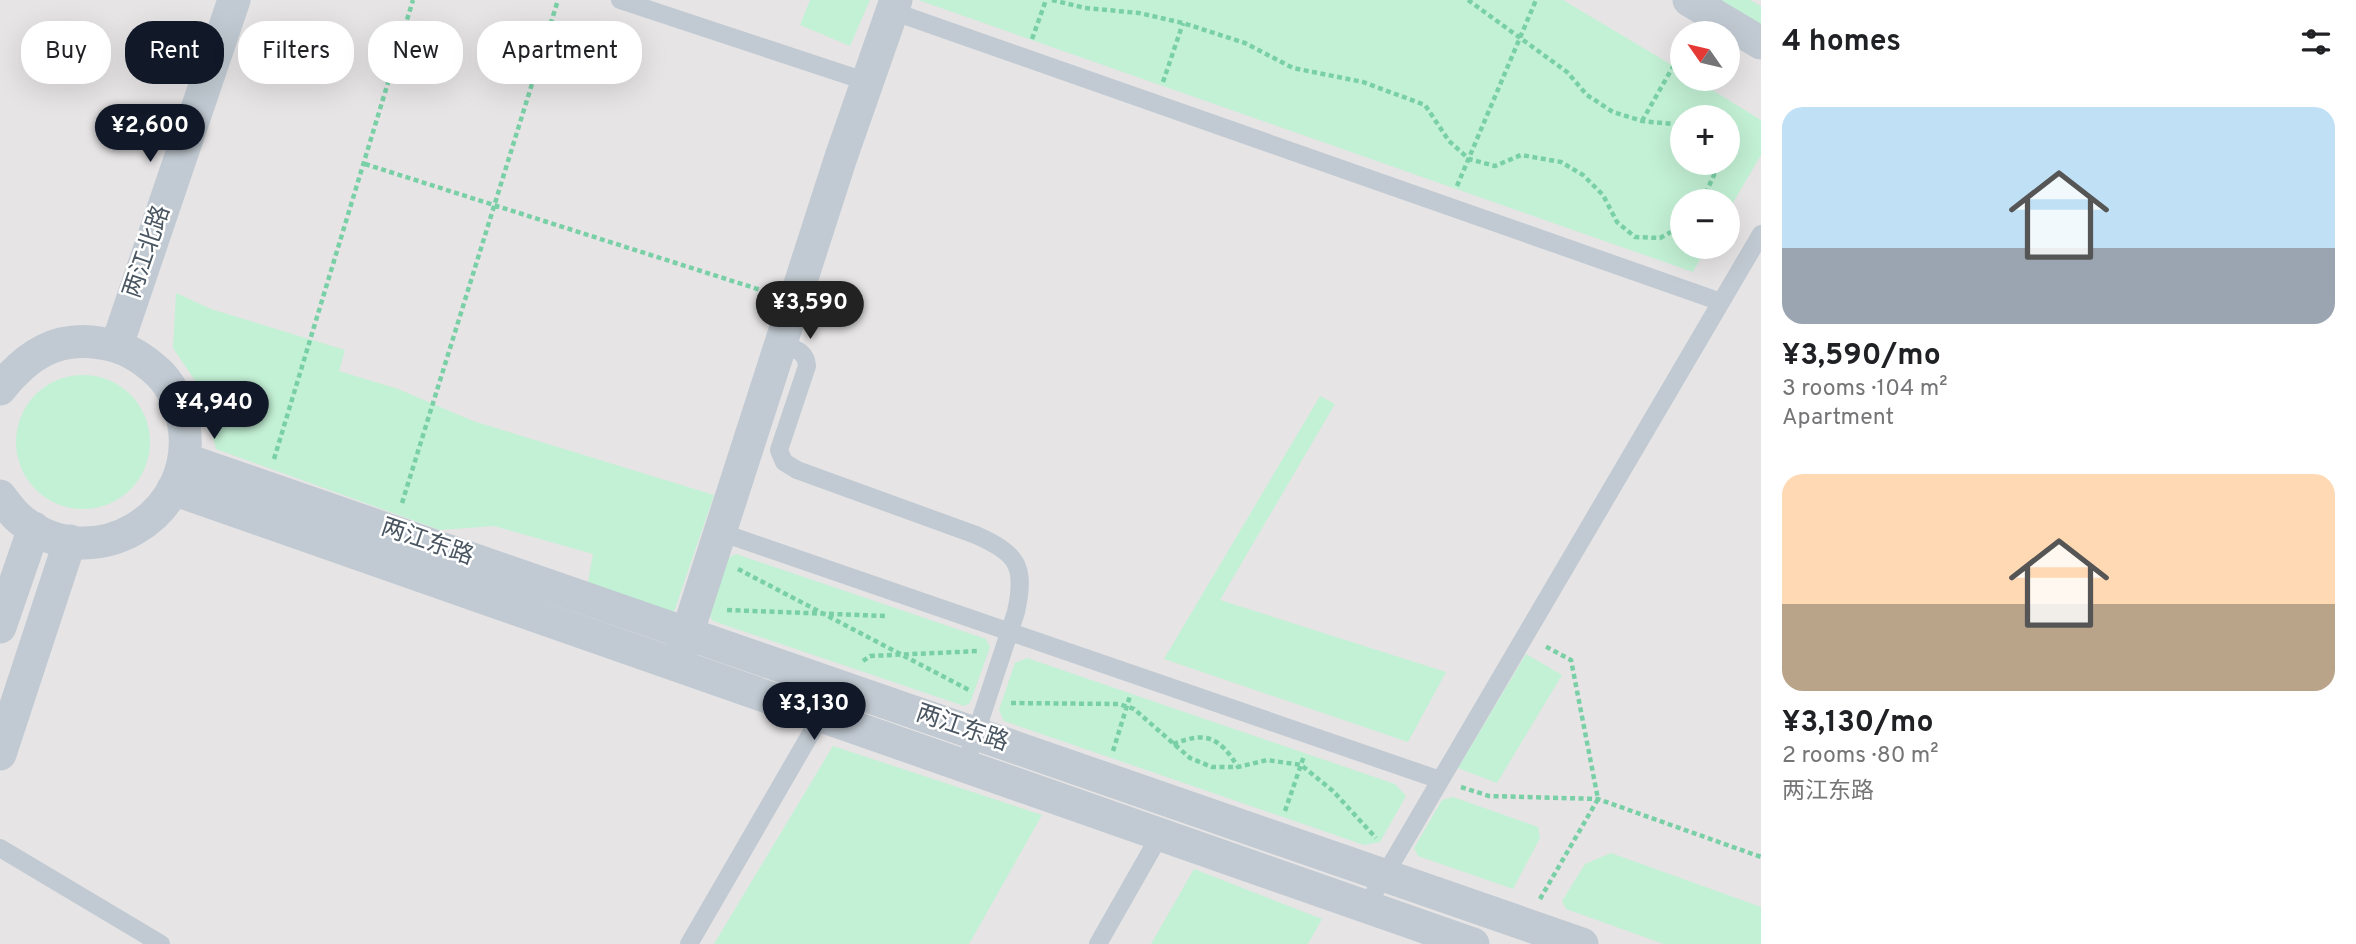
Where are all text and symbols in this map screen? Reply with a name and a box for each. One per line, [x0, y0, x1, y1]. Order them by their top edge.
chip: Buy [21, 21, 111, 84]
chip: Rent [125, 21, 224, 84]
chip: Filters [238, 21, 354, 84]
chip: New [368, 21, 463, 84]
chip: Apartment [477, 21, 642, 84]
north arrow [1670, 21, 1740, 91]
map controls [1670, 21, 1740, 259]
icon: filters [2297, 23, 2335, 61]
text: 4 homes [1782, 24, 1901, 61]
pin: ¥2,600 [93, 104, 207, 164]
button: + [1670, 105, 1740, 175]
text: ¥2,600 [111, 112, 189, 141]
icon: home [1996, 152, 2122, 278]
button: − [1670, 189, 1740, 259]
street label: 两江北路 [118, 202, 178, 302]
pin: ¥3,590 [753, 282, 867, 341]
text: ¥3,590 [772, 289, 848, 318]
text: ¥3,590/mo [1782, 338, 1941, 375]
text: 3 rooms · 104 m² [1782, 375, 1947, 404]
pin: ¥4,940 [157, 382, 271, 441]
text: ¥4,940 [175, 389, 253, 418]
text: Apartment [1782, 404, 1894, 433]
street label: 两江东路 [377, 513, 477, 573]
icon: home [1996, 520, 2122, 646]
pin: ¥3,130 [757, 682, 871, 742]
text: ¥3,130 [779, 690, 849, 719]
street label: 两江东路 [912, 699, 1012, 759]
text: ¥3,130/mo [1782, 705, 1933, 742]
text: 2 rooms · 80 m² [1782, 742, 1939, 771]
text: 两江东路 [1782, 778, 1874, 807]

